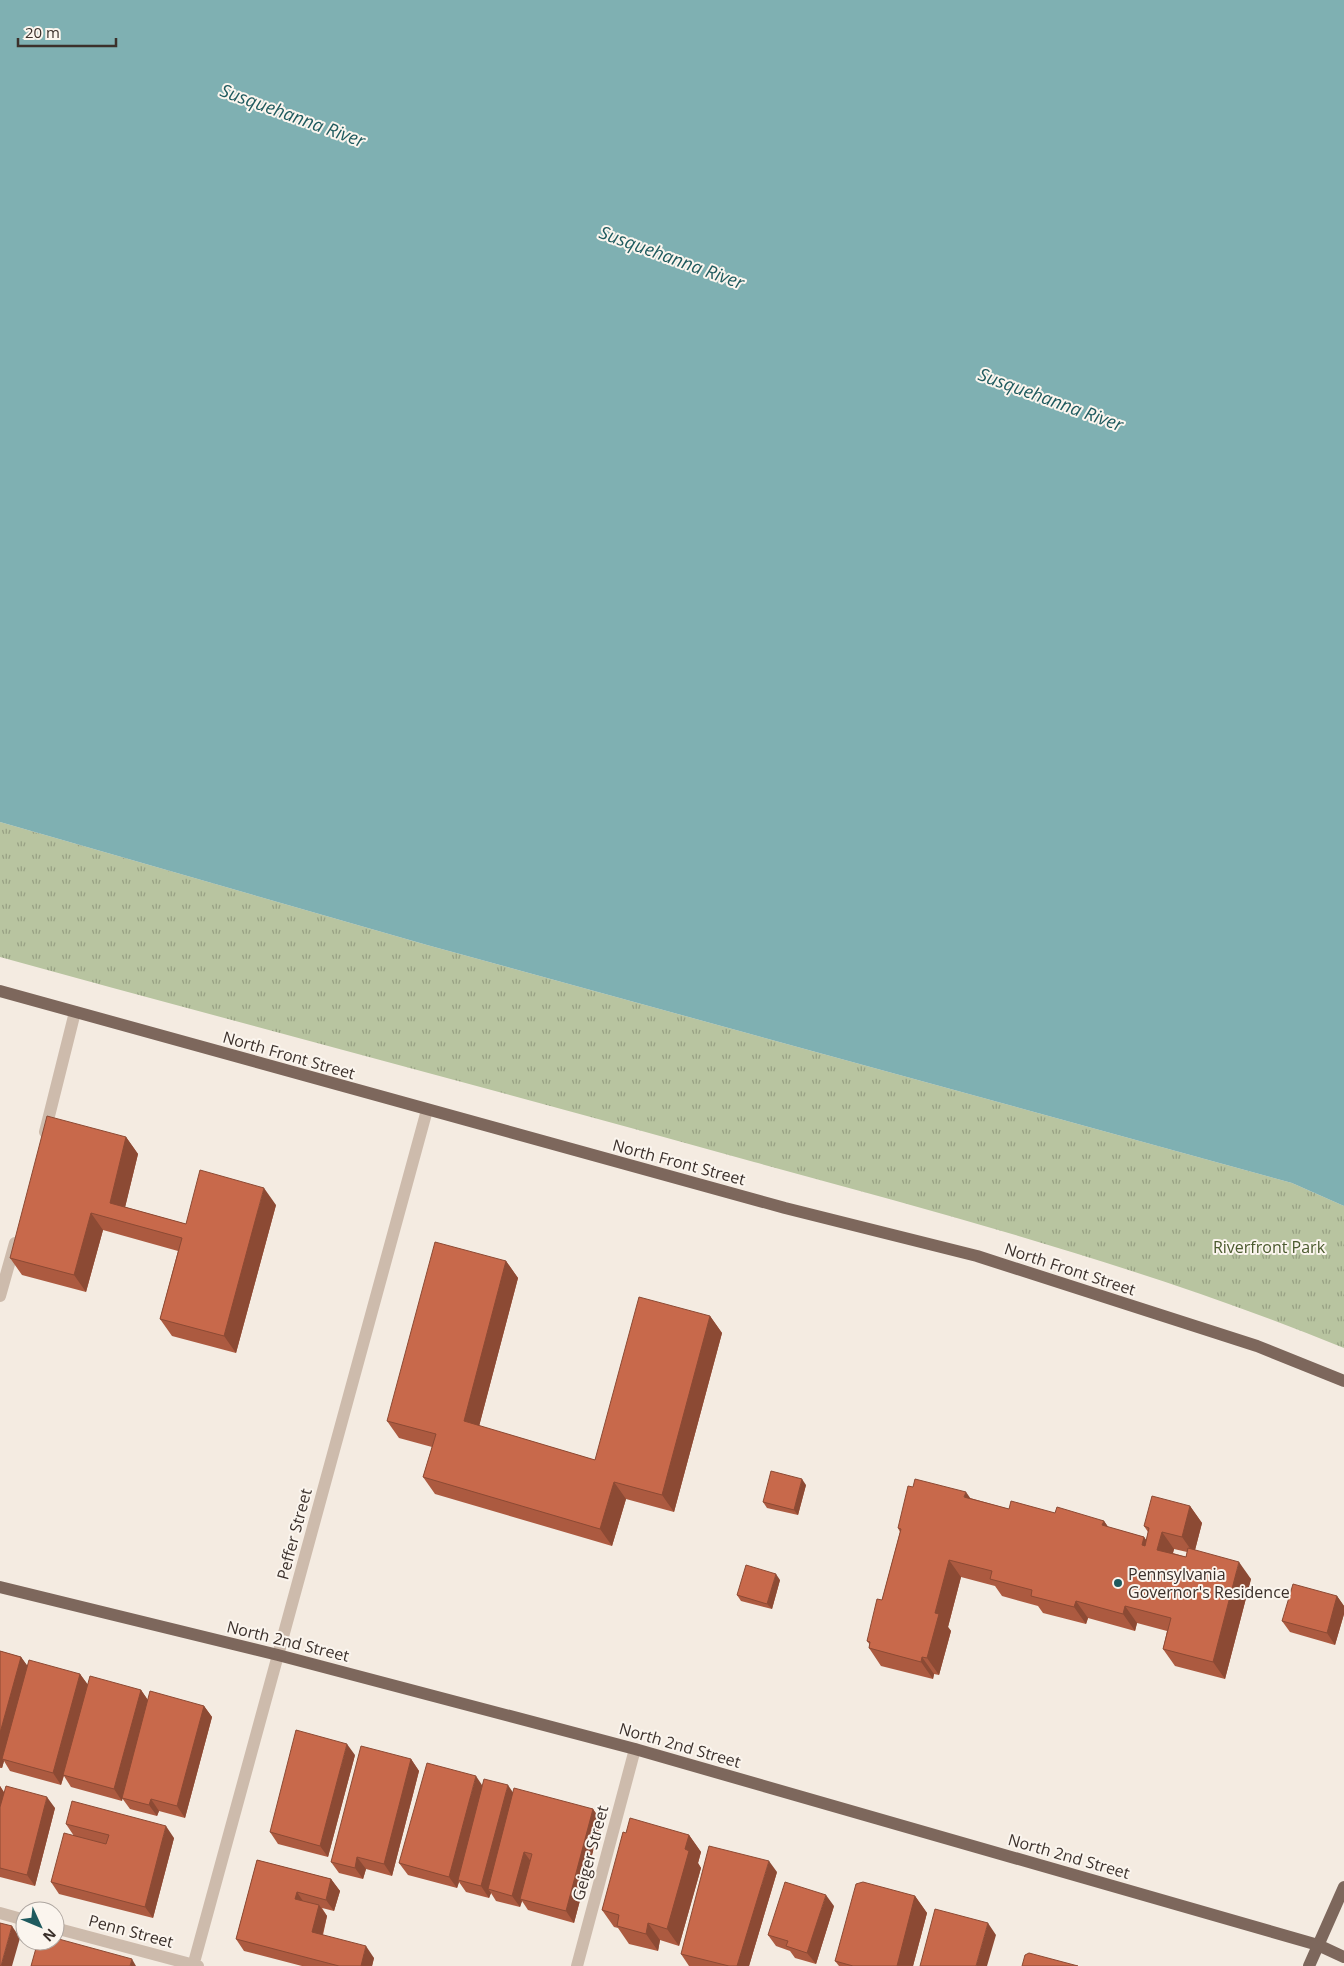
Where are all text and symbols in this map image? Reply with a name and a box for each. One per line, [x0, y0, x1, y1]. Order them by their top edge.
scale bar [18, 15, 115, 47]
text: 20 m [25, 22, 60, 42]
water label: Susquehanna River [217, 78, 369, 153]
water label: Susquehanna River [596, 220, 748, 295]
water label: Susquehanna River [975, 362, 1127, 437]
street label: North Front Street [220, 1026, 358, 1084]
street label: North Front Street [610, 1134, 748, 1190]
park label: Riverfront Park [1213, 1236, 1326, 1258]
street label: North Front Street [1002, 1237, 1139, 1301]
street label: Peffer Street [271, 1486, 317, 1582]
place label: Pennsylvania Governor's Residence [1128, 1563, 1290, 1603]
marker: Pennsylvania Governor's Residence [1112, 1577, 1124, 1589]
street label: North 2nd Street [224, 1615, 352, 1667]
street label: North 2nd Street [617, 1717, 744, 1773]
street label: Geiger Street [567, 1803, 613, 1903]
street label: North 2nd Street [1006, 1828, 1133, 1884]
north arrow [15, 1901, 65, 1951]
street label: Penn Street [86, 1909, 176, 1953]
text: N [39, 1925, 61, 1946]

